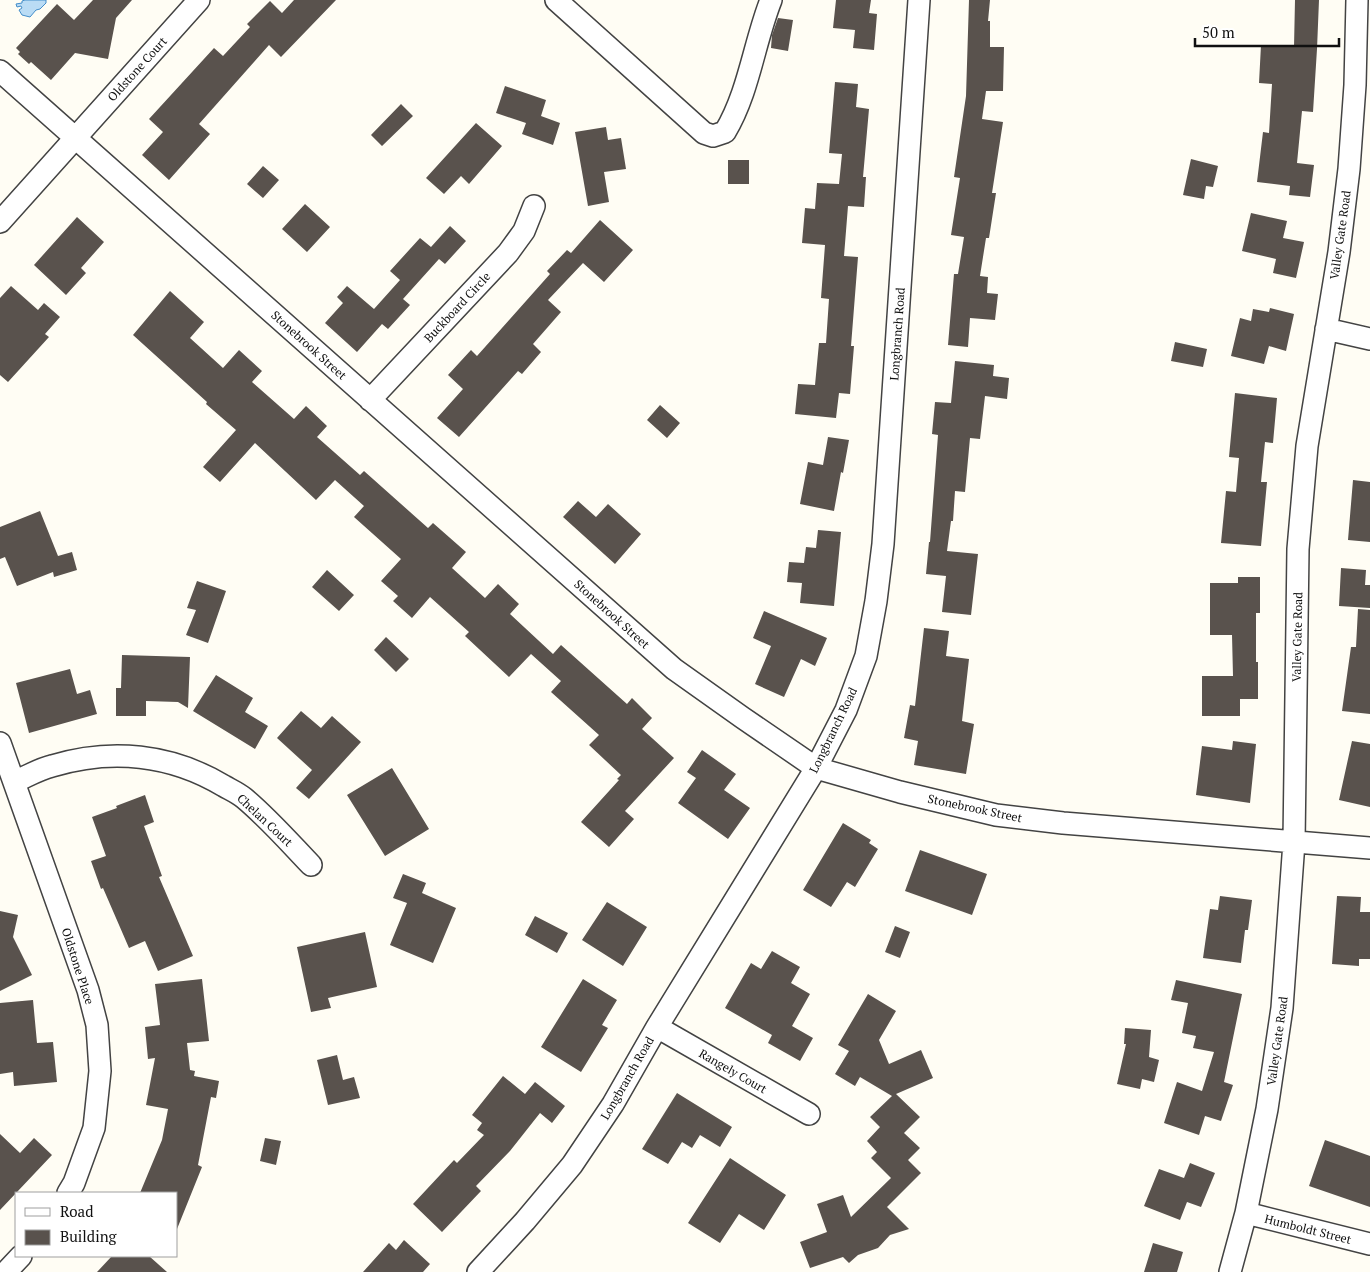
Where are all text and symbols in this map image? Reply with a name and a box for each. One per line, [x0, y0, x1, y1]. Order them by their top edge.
scale bar [1195, 15, 1339, 47]
text: 50 m [1202, 22, 1235, 42]
street label: Oldstone Court [104, 33, 170, 104]
street label: Valley Gate Road [1326, 189, 1354, 281]
street label: Buckboard Circle [421, 269, 493, 345]
street label: Longbranch Road [886, 287, 908, 381]
street label: Stonebrook Street [268, 307, 350, 383]
street label: Stonebrook Street [571, 576, 653, 652]
street label: Valley Gate Road [1289, 592, 1305, 682]
street label: Longbranch Road [806, 684, 860, 775]
street label: Chelan Court [234, 790, 296, 850]
street label: Stonebrook Street [926, 791, 1024, 825]
street label: Oldstone Place [59, 926, 97, 1006]
street label: Valley Gate Road [1263, 995, 1291, 1087]
street label: Longbranch Road [597, 1034, 657, 1122]
street label: Rangely Court [696, 1046, 770, 1097]
legend [15, 1192, 178, 1257]
text: Road [60, 1201, 93, 1221]
street label: Humboldt Street [1263, 1211, 1353, 1247]
text: Building [60, 1226, 118, 1246]

